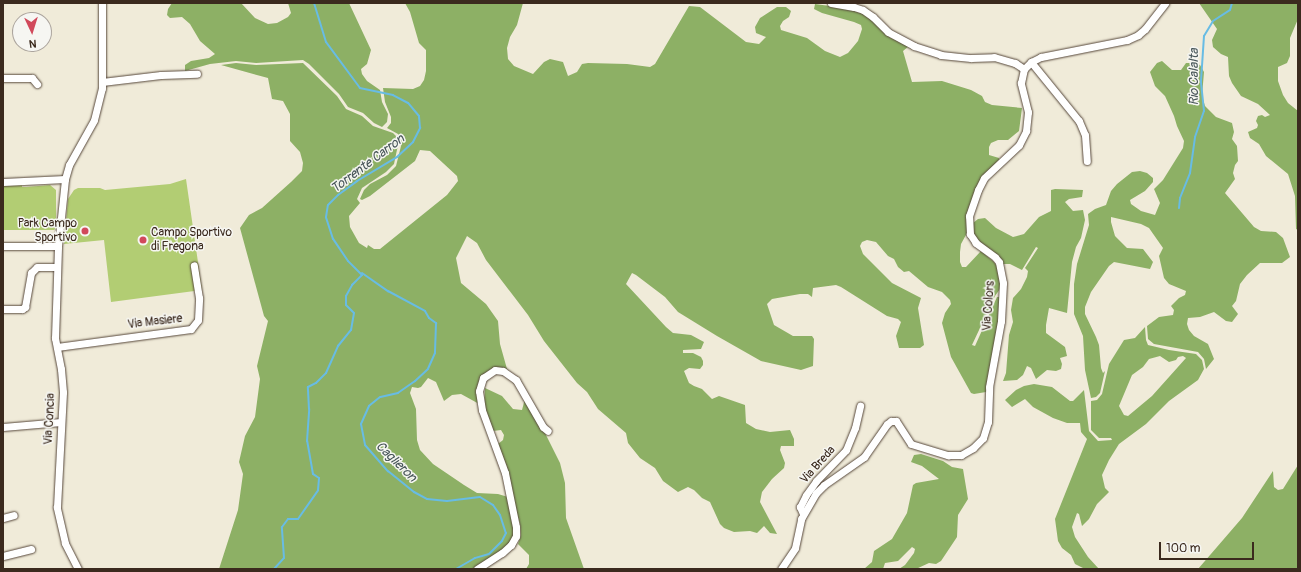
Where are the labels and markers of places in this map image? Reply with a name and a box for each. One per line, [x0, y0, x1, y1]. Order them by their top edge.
place label: Park Campo Sportivo [18, 217, 77, 245]
marker: Park Campo Sportivo [80, 226, 90, 236]
place label: Campo Sportivo di Fregona [151, 226, 232, 254]
marker: Campo Sportivo di Fregona [138, 235, 148, 245]

